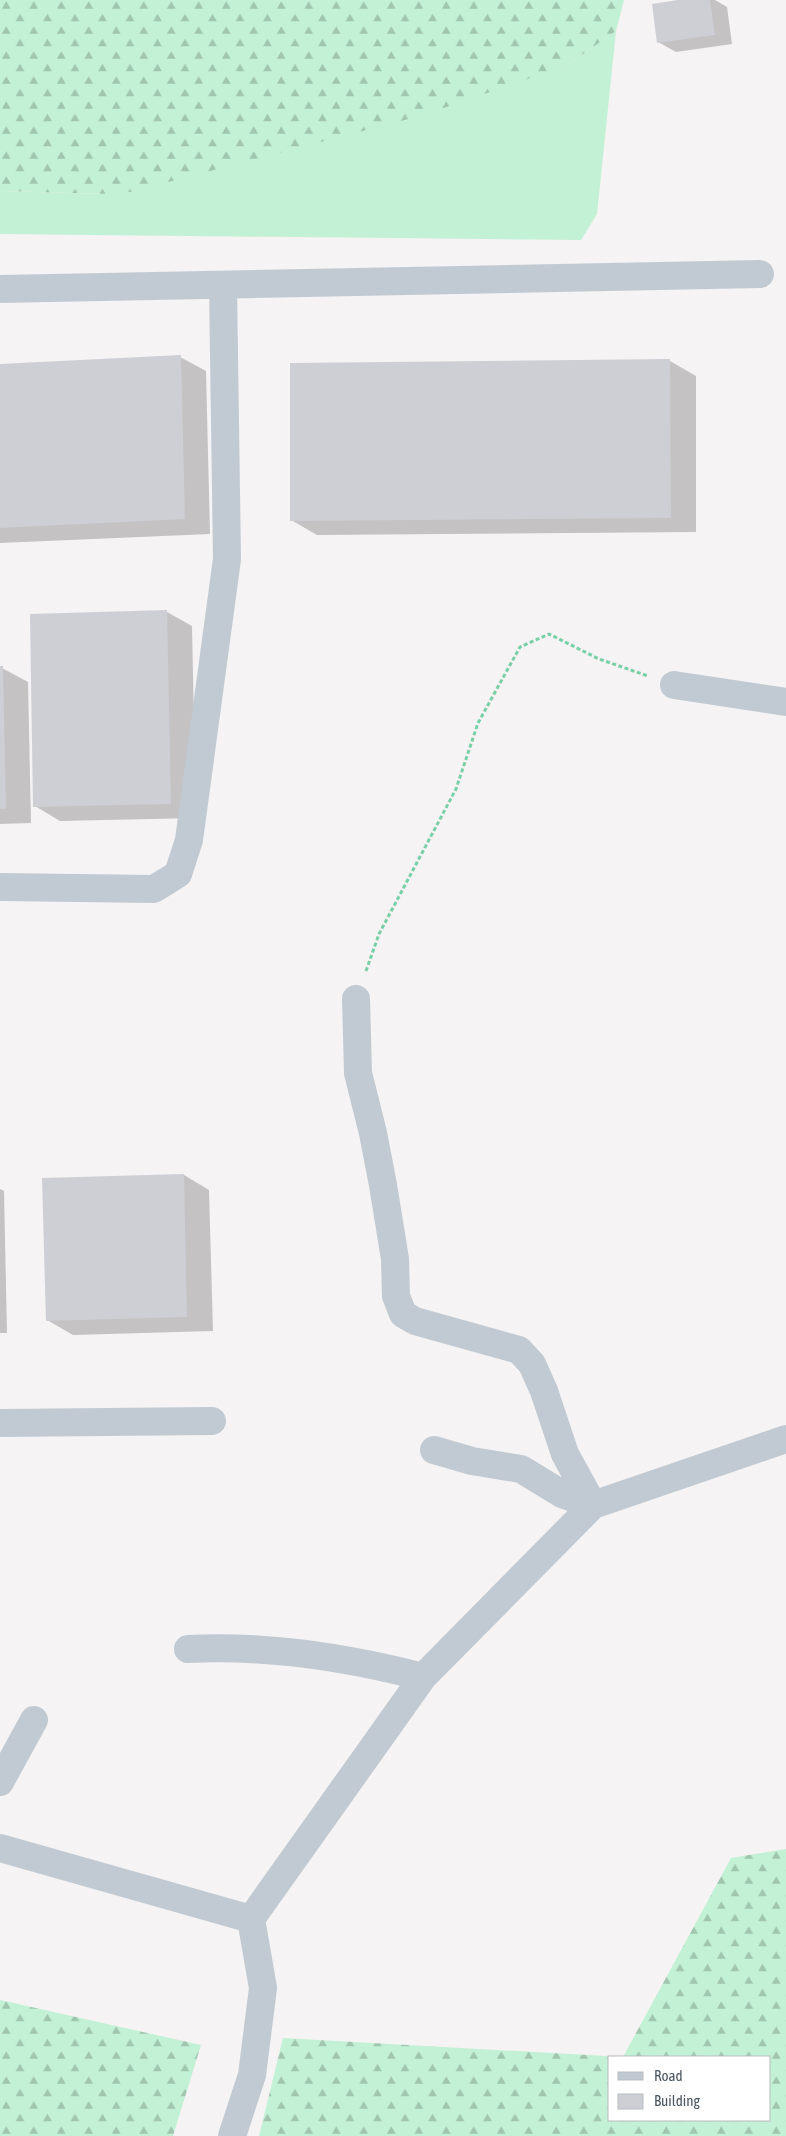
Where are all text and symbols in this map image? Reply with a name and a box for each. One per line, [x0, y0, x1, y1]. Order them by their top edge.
legend [608, 2056, 771, 2121]
text: Road [654, 2067, 683, 2084]
text: Building [654, 2092, 700, 2109]

